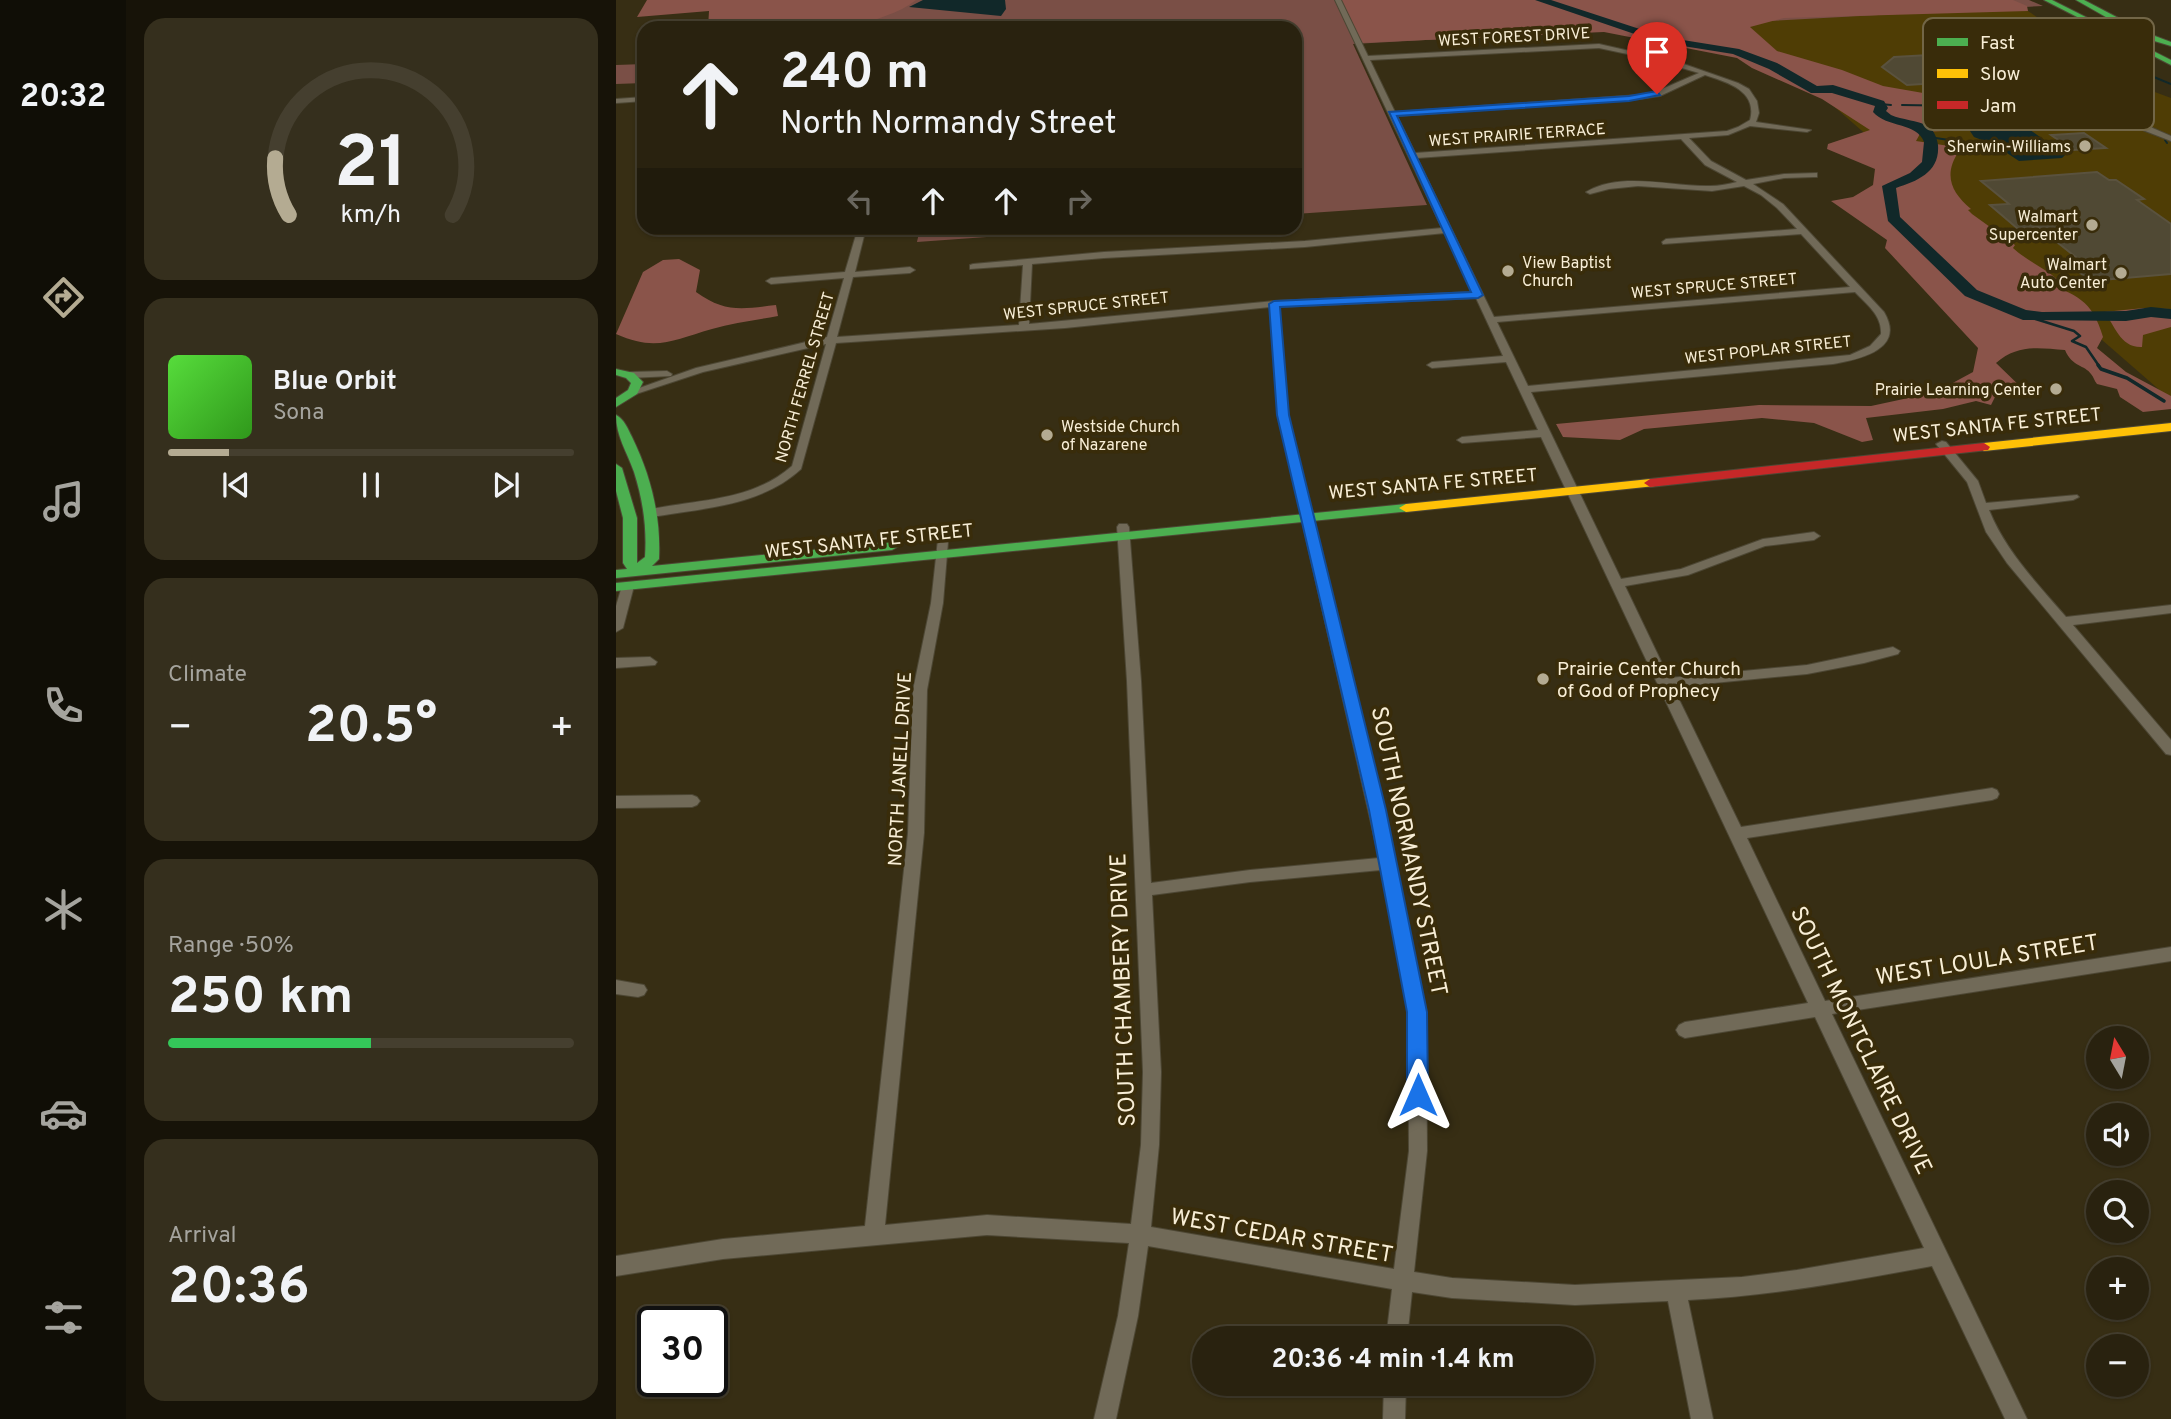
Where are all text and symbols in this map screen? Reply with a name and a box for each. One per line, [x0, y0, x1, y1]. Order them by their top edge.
legend [1923, 18, 2154, 130]
pin [1627, 22, 1687, 94]
street label: WEST FOREST DRIVE [1437, 24, 1591, 52]
text: Fast [1980, 32, 2015, 56]
icon: arrive [1638, 33, 1676, 71]
text: 240 m [780, 44, 929, 106]
icon: ahead [665, 49, 756, 140]
text: Slow [1980, 63, 2020, 87]
text: 20:32 [20, 78, 106, 118]
text: Jam [1980, 95, 2017, 119]
text: North Normandy Street [780, 105, 1117, 145]
street label: WEST PRAIRIE TERRACE [1428, 120, 1606, 152]
text: 21 [334, 121, 408, 213]
place label: Sherwin-Williams [1947, 138, 2071, 158]
marker: Sherwin-Williams [2077, 138, 2093, 154]
icon: left [841, 182, 879, 220]
icon: ahead [914, 182, 952, 220]
icon: ahead [987, 182, 1025, 220]
icon: right [1060, 182, 1098, 220]
text: km/h [341, 200, 401, 232]
place label: Walmart Supercenter [1989, 208, 2078, 246]
marker: Walmart Supercenter [2084, 217, 2100, 233]
place label: View Baptist Church [1522, 254, 1611, 292]
place label: Walmart Auto Center [2020, 256, 2107, 294]
marker: View Baptist Church [1500, 263, 1516, 279]
marker: Walmart Auto Center [2113, 265, 2129, 281]
street label: WEST SPRUCE STREET [1630, 270, 1798, 304]
icon: directions [39, 273, 88, 322]
street label: WEST SPRUCE STREET [1002, 288, 1170, 326]
street label: NORTH FERREL STREET [772, 290, 840, 465]
street label: WEST POPLAR STREET [1684, 332, 1853, 370]
text: Blue Orbit [273, 366, 397, 399]
place label: Prairie Learning Center [1875, 381, 2042, 401]
marker: Prairie Learning Center [2048, 381, 2064, 397]
text: Sona [273, 399, 324, 428]
street label: WEST SANTA FE STREET [1892, 403, 2103, 449]
place label: Westside Church of Nazarene [1061, 418, 1180, 456]
marker: Westside Church of Nazarene [1039, 427, 1055, 443]
street label: WEST SANTA FE STREET [1328, 464, 1539, 506]
icon: previous [217, 466, 255, 504]
icon: pause [352, 466, 390, 504]
icon: next [487, 466, 525, 504]
icon: music [39, 477, 88, 526]
street label: WEST SANTA FE STREET [764, 519, 975, 565]
place label: Prairie Center Church of God of Prophecy [1557, 658, 1741, 704]
text: Climate [168, 661, 247, 690]
street label: NORTH JANELL DRIVE [884, 671, 918, 867]
marker: Prairie Center Church of God of Prophecy [1535, 671, 1551, 687]
icon: phone [39, 681, 88, 730]
text: 20.5° [305, 695, 437, 761]
street label: SOUTH NORMANDY STREET [1363, 704, 1452, 999]
text: − [168, 705, 193, 754]
text: + [549, 705, 574, 754]
street label: SOUTH CHAMBERY DRIVE [1105, 853, 1144, 1127]
icon: climate [39, 885, 88, 934]
street label: SOUTH MONTCLAIRE DRIVE [1782, 902, 1937, 1180]
street label: WEST LOULA STREET [1874, 930, 2101, 993]
text: Range · 50% [168, 932, 294, 961]
text: 250 km [168, 966, 353, 1032]
north arrow [2086, 1026, 2149, 1088]
map controls [2086, 1026, 2149, 1397]
position arrow [1381, 1058, 1455, 1132]
icon: car [39, 1089, 88, 1138]
button: sound [2086, 1103, 2149, 1166]
button: search [2086, 1180, 2149, 1243]
street label: WEST CEDAR STREET [1168, 1204, 1395, 1271]
text: Arrival [168, 1222, 237, 1251]
text: 20:36 [168, 1256, 310, 1322]
button: + [2086, 1257, 2149, 1320]
icon: filters [39, 1293, 88, 1342]
speed limit sign: 30 [637, 1306, 728, 1397]
button: − [2086, 1334, 2149, 1397]
text: 20:36 · 4 min · 1.4 km [1271, 1344, 1515, 1377]

